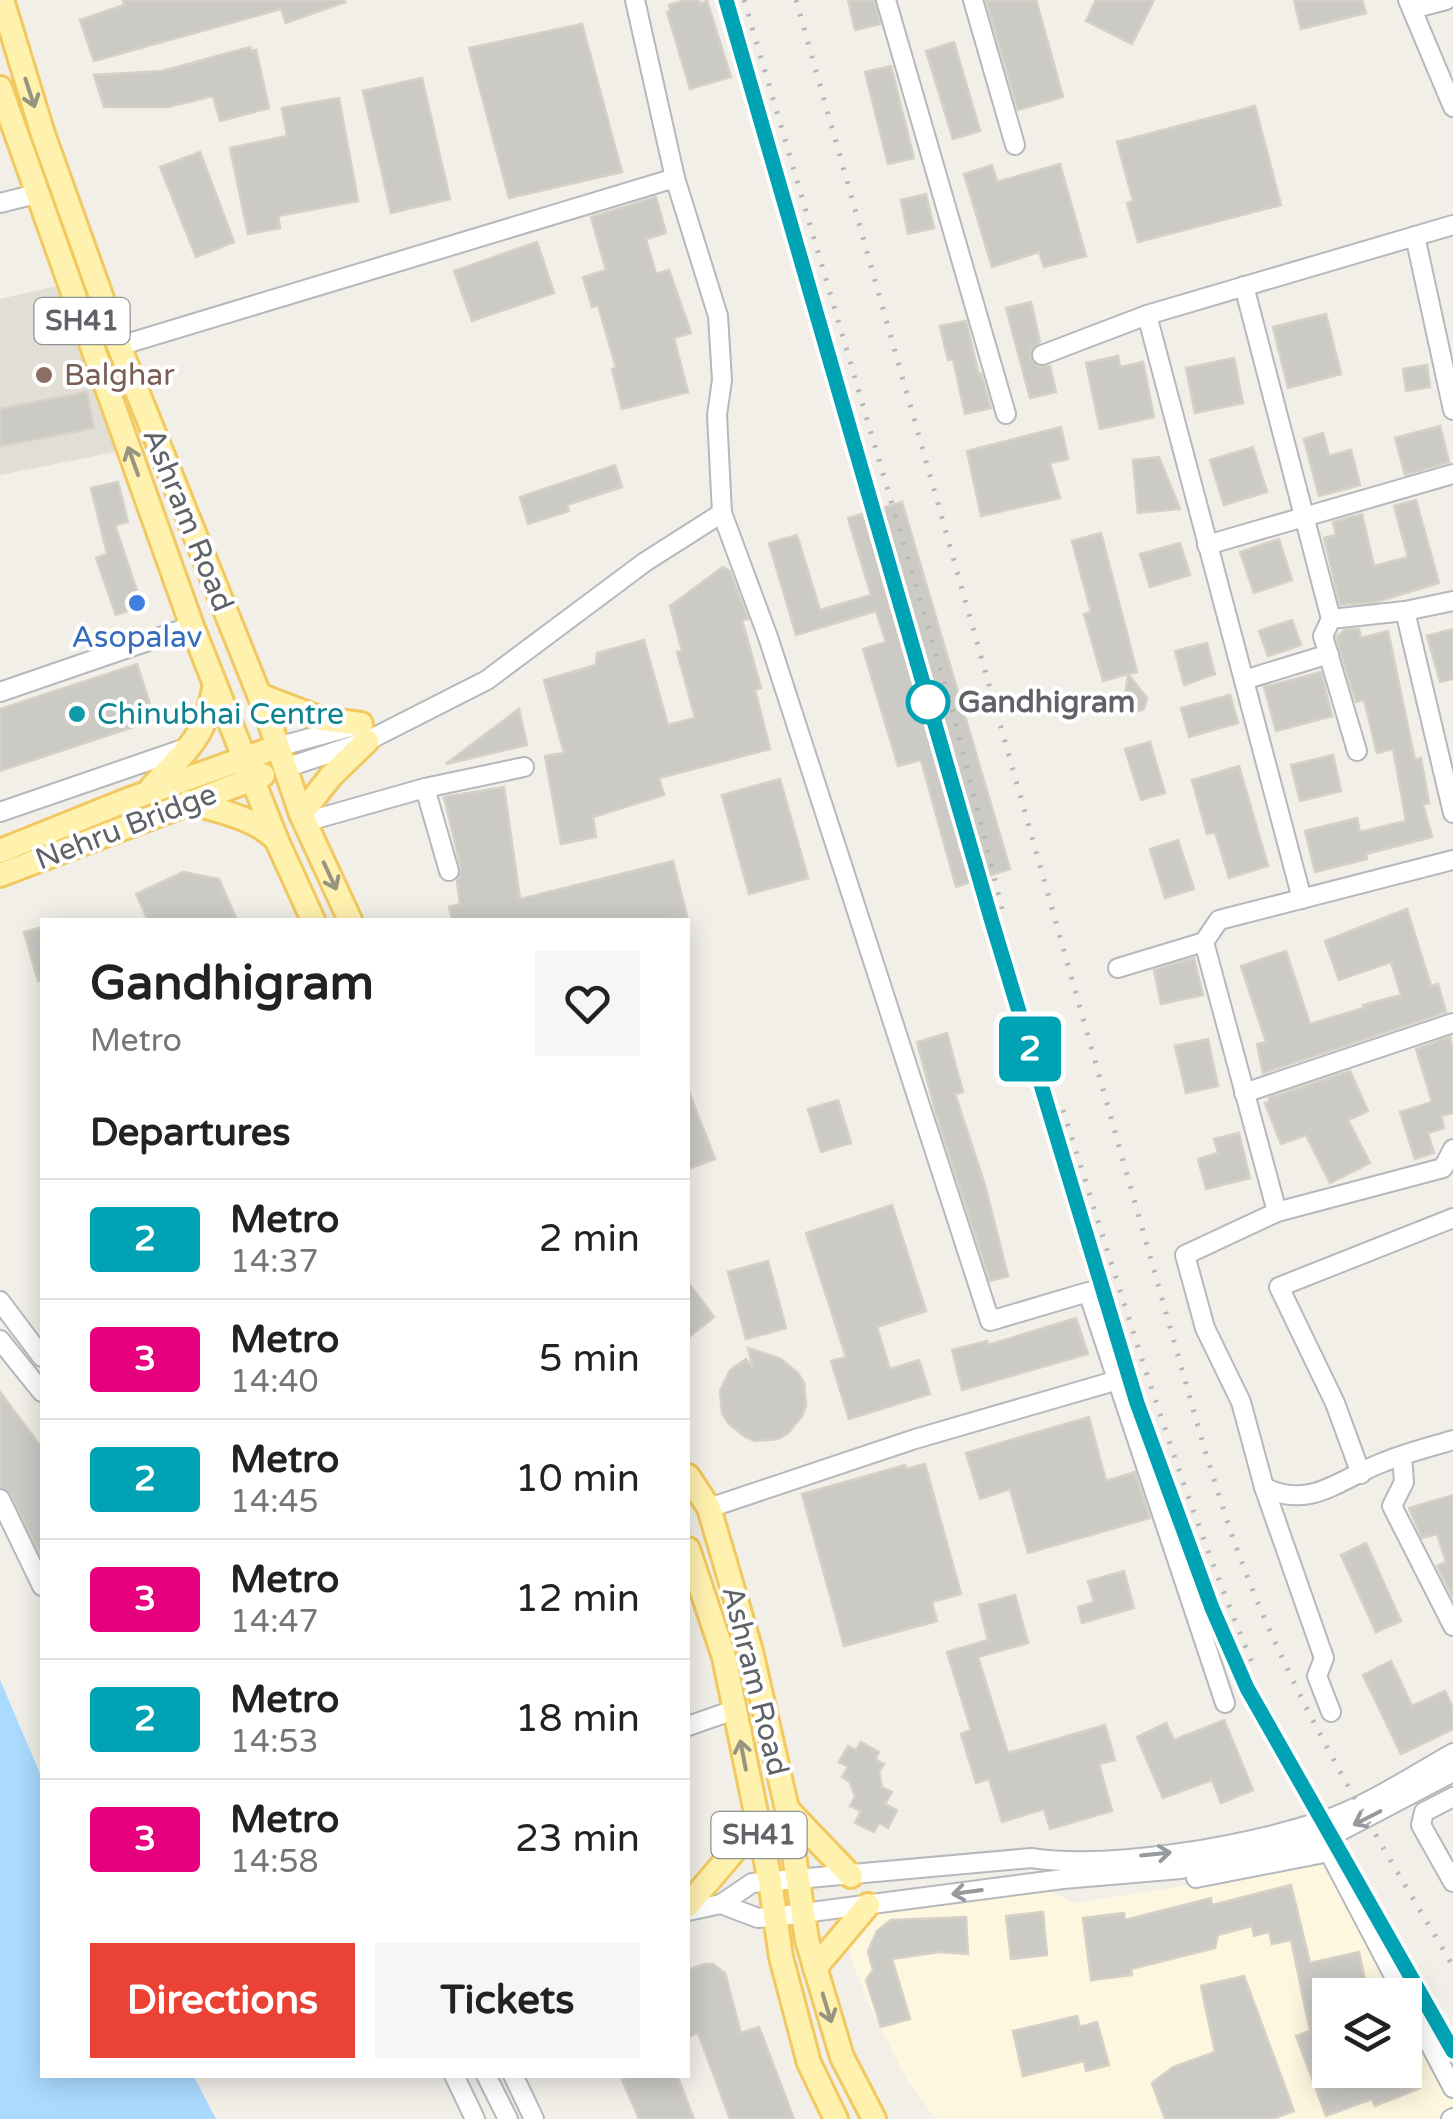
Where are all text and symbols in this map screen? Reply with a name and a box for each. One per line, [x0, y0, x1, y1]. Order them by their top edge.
one-way arrow [22, 77, 40, 109]
road number: SH41 [34, 298, 130, 344]
place label: Balghar [64, 357, 175, 394]
marker: Balghar [33, 364, 55, 386]
street label: Ashram Road [134, 423, 242, 617]
one-way arrow [123, 446, 141, 477]
marker: Asopalav [126, 592, 148, 614]
place label: Asopalav [72, 619, 202, 656]
marker: Gandhigram [907, 681, 949, 723]
place label: Gandhigram [958, 684, 1135, 721]
place label: Chinubhai Centre [97, 696, 344, 733]
marker: Chinubhai Centre [66, 703, 88, 725]
street label: Nehru Bridge [30, 776, 222, 878]
one-way arrow [322, 861, 340, 891]
button: heart [535, 951, 640, 1056]
text: Gandhigram [90, 955, 374, 1013]
line badge: 2 [998, 1016, 1062, 1082]
text: Metro [90, 1022, 182, 1060]
text: 2 [1019, 1028, 1041, 1070]
text: Departures [90, 1110, 291, 1156]
text: Metro [230, 1197, 339, 1243]
text: 2 min [539, 1216, 640, 1262]
text: 2 [134, 1218, 156, 1260]
text: 14:37 [230, 1243, 319, 1281]
text: Metro [230, 1317, 339, 1363]
text: 5 min [539, 1336, 640, 1382]
text: 3 [134, 1338, 156, 1380]
text: 14:40 [230, 1363, 319, 1401]
text: Metro [230, 1437, 339, 1483]
text: 10 min [515, 1456, 640, 1502]
text: 2 [134, 1458, 156, 1500]
text: 14:45 [230, 1483, 319, 1521]
text: Metro [230, 1557, 339, 1603]
text: 12 min [515, 1576, 640, 1622]
text: 3 [134, 1578, 156, 1620]
street label: Ashram Road [714, 1582, 796, 1780]
text: 14:47 [230, 1603, 319, 1641]
text: Metro [230, 1677, 339, 1723]
text: 18 min [515, 1696, 640, 1742]
text: 2 [134, 1698, 156, 1740]
text: 14:53 [230, 1723, 319, 1761]
one-way arrow [733, 1740, 752, 1772]
text: Metro [230, 1797, 339, 1843]
one-way arrow [1353, 1809, 1382, 1828]
road number: SH41 [712, 1812, 806, 1858]
text: 23 min [515, 1816, 640, 1862]
text: 3 [134, 1818, 156, 1860]
text: 14:58 [230, 1843, 319, 1881]
one-way arrow [1139, 1845, 1172, 1864]
one-way arrow [951, 1883, 983, 1901]
button: Directions [90, 1943, 355, 2058]
button: Tickets [375, 1943, 640, 2058]
map controls [1312, 1978, 1422, 2088]
button: layers [1312, 1978, 1422, 2088]
one-way arrow [819, 1991, 837, 2023]

